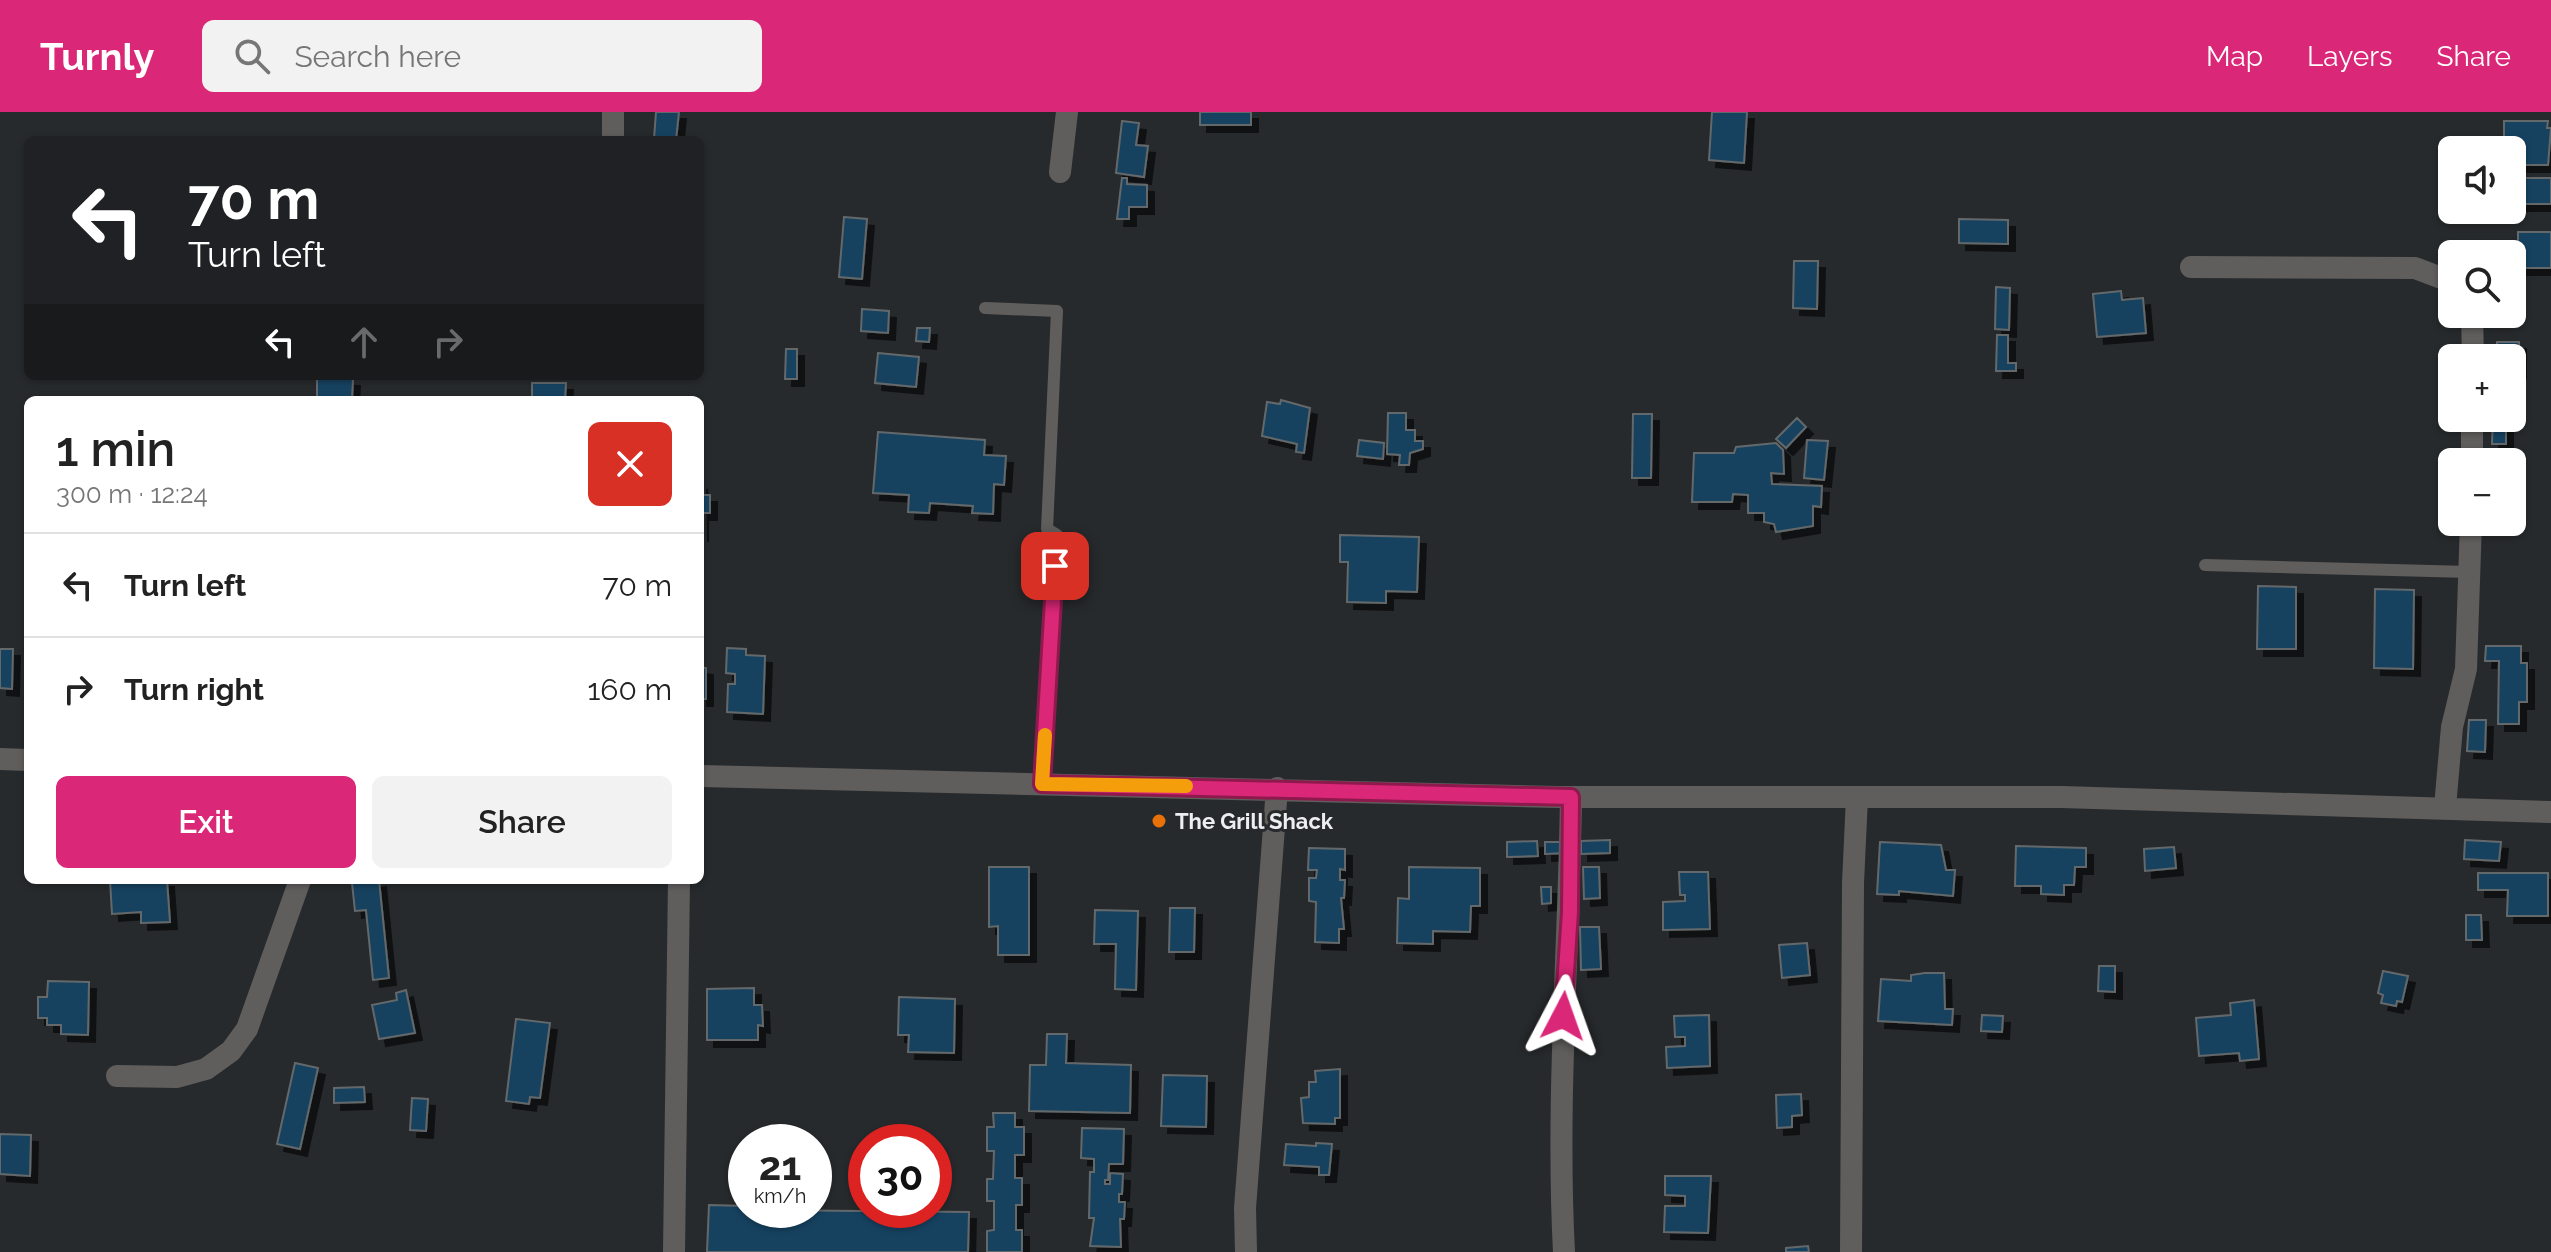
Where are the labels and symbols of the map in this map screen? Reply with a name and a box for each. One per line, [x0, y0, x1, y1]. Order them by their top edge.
pin [1021, 532, 1089, 600]
place label: The Grill Shack [1175, 808, 1334, 834]
marker: The Grill Shack [1150, 812, 1168, 830]
position arrow [1521, 974, 1605, 1058]
speed limit sign: 30 [848, 1124, 952, 1228]

